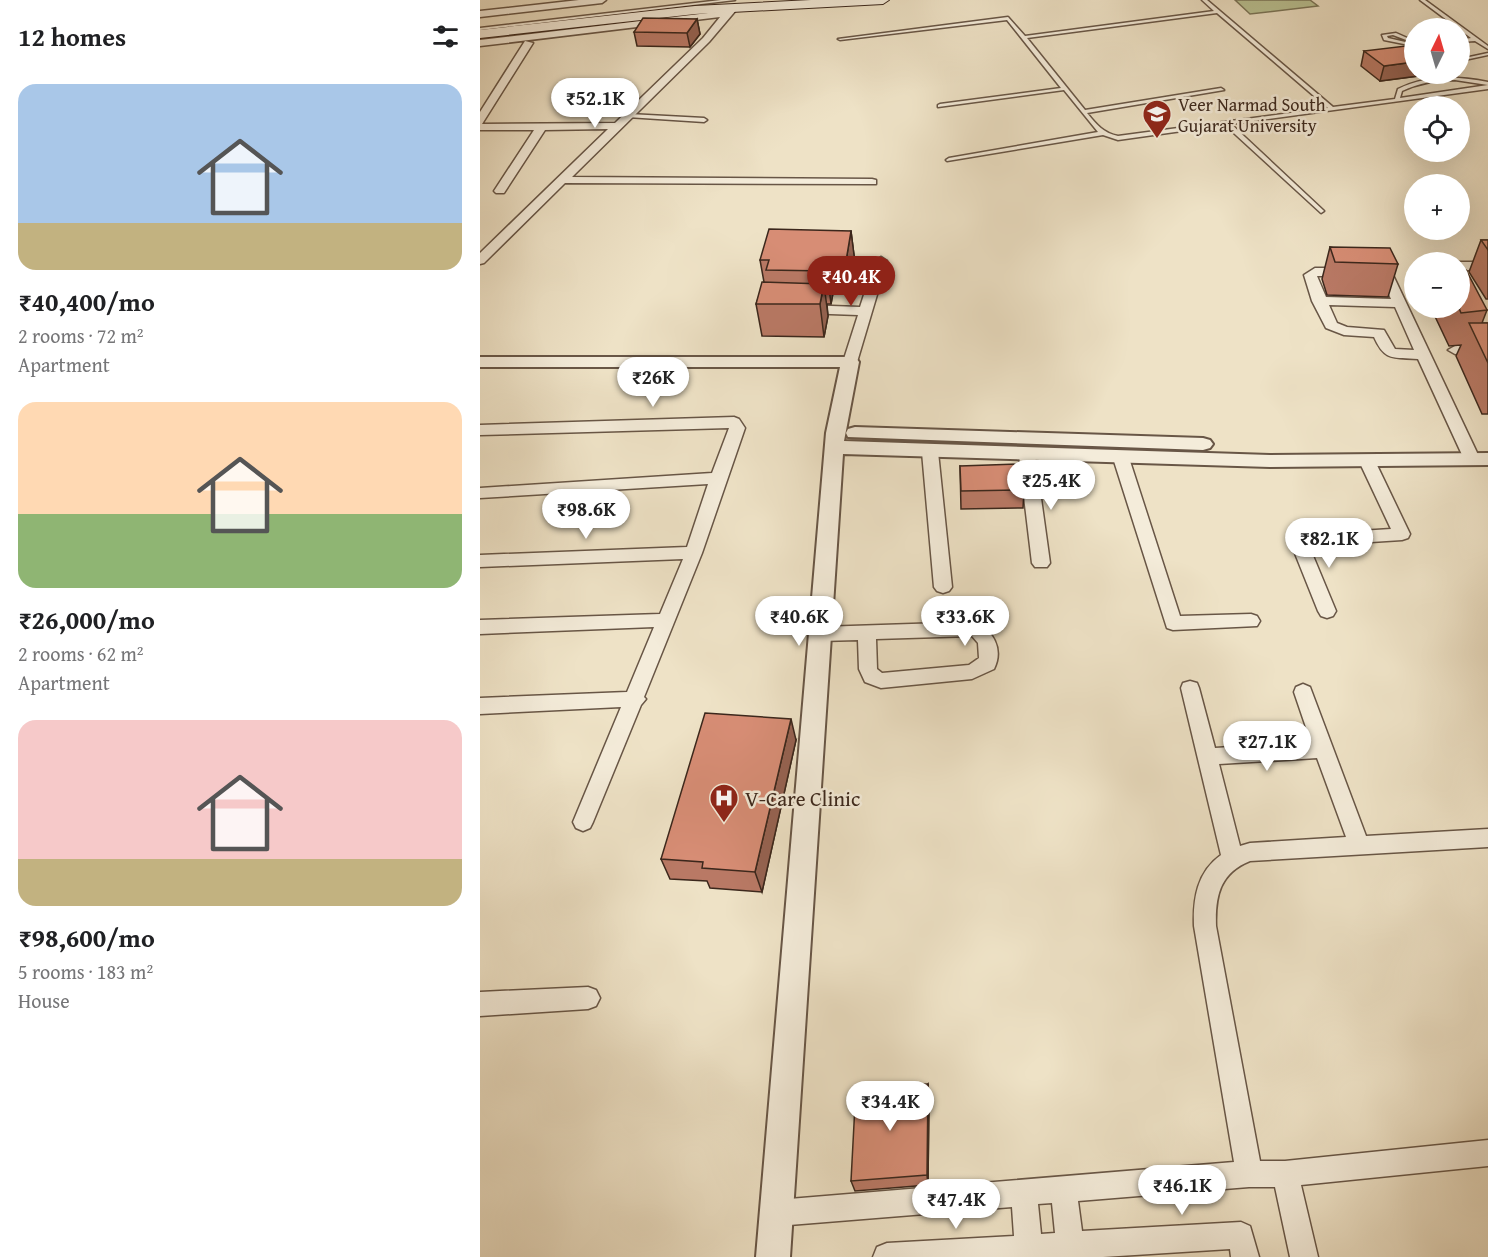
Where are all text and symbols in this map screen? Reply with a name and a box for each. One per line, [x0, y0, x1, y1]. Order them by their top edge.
text: 12 homes [18, 17, 126, 56]
north arrow [1404, 18, 1470, 84]
map controls [1404, 18, 1470, 318]
icon: filters [429, 20, 462, 53]
pin: ₹52.1K [546, 78, 644, 129]
text: ₹52.1K [565, 83, 625, 112]
place label: Veer Narmad South Gujarat University [1178, 91, 1326, 139]
button: locate [1404, 96, 1470, 162]
school or university icon: Veer Narmad South Gujarat University [1141, 98, 1173, 140]
icon: home [186, 123, 294, 231]
button: + [1404, 174, 1470, 240]
button: − [1404, 252, 1470, 318]
pin: ₹40.4K [802, 256, 900, 307]
text: ₹40.4K [821, 261, 881, 290]
text: ₹40,400/mo [18, 282, 155, 321]
text: 2 rooms · 72 m² [18, 321, 144, 350]
text: Apartment [18, 350, 110, 379]
pin: ₹26K [617, 357, 689, 408]
text: ₹26K [631, 362, 675, 391]
icon: home [186, 441, 294, 549]
pin: ₹25.4K [1002, 460, 1100, 511]
text: ₹25.4K [1021, 465, 1081, 494]
pin: ₹98.6K [537, 489, 635, 540]
text: ₹98.6K [556, 494, 616, 523]
pin: ₹82.1K [1280, 518, 1378, 569]
text: ₹82.1K [1299, 523, 1359, 552]
pin: ₹40.6K [750, 596, 848, 647]
pin: ₹33.6K [916, 596, 1014, 647]
text: ₹26,000/mo [18, 600, 155, 639]
text: ₹40.6K [769, 601, 829, 630]
text: ₹33.6K [935, 601, 995, 630]
text: 2 rooms · 62 m² [18, 639, 144, 668]
text: Apartment [18, 668, 110, 697]
pin: ₹27.1K [1218, 721, 1316, 772]
text: ₹27.1K [1237, 726, 1297, 755]
icon: home [186, 759, 294, 867]
hospital icon: V-Care Clinic [708, 782, 740, 824]
place label: V-Care Clinic [745, 783, 860, 814]
text: ₹98,600/mo [18, 918, 155, 957]
text: 5 rooms · 183 m² [18, 957, 153, 986]
text: House [18, 986, 70, 1015]
pin: ₹34.4K [841, 1081, 939, 1132]
text: ₹34.4K [860, 1086, 920, 1115]
pin: ₹46.1K [1133, 1165, 1231, 1216]
text: ₹46.1K [1152, 1170, 1212, 1199]
pin: ₹47.4K [907, 1179, 1005, 1230]
text: ₹47.4K [926, 1184, 986, 1213]

